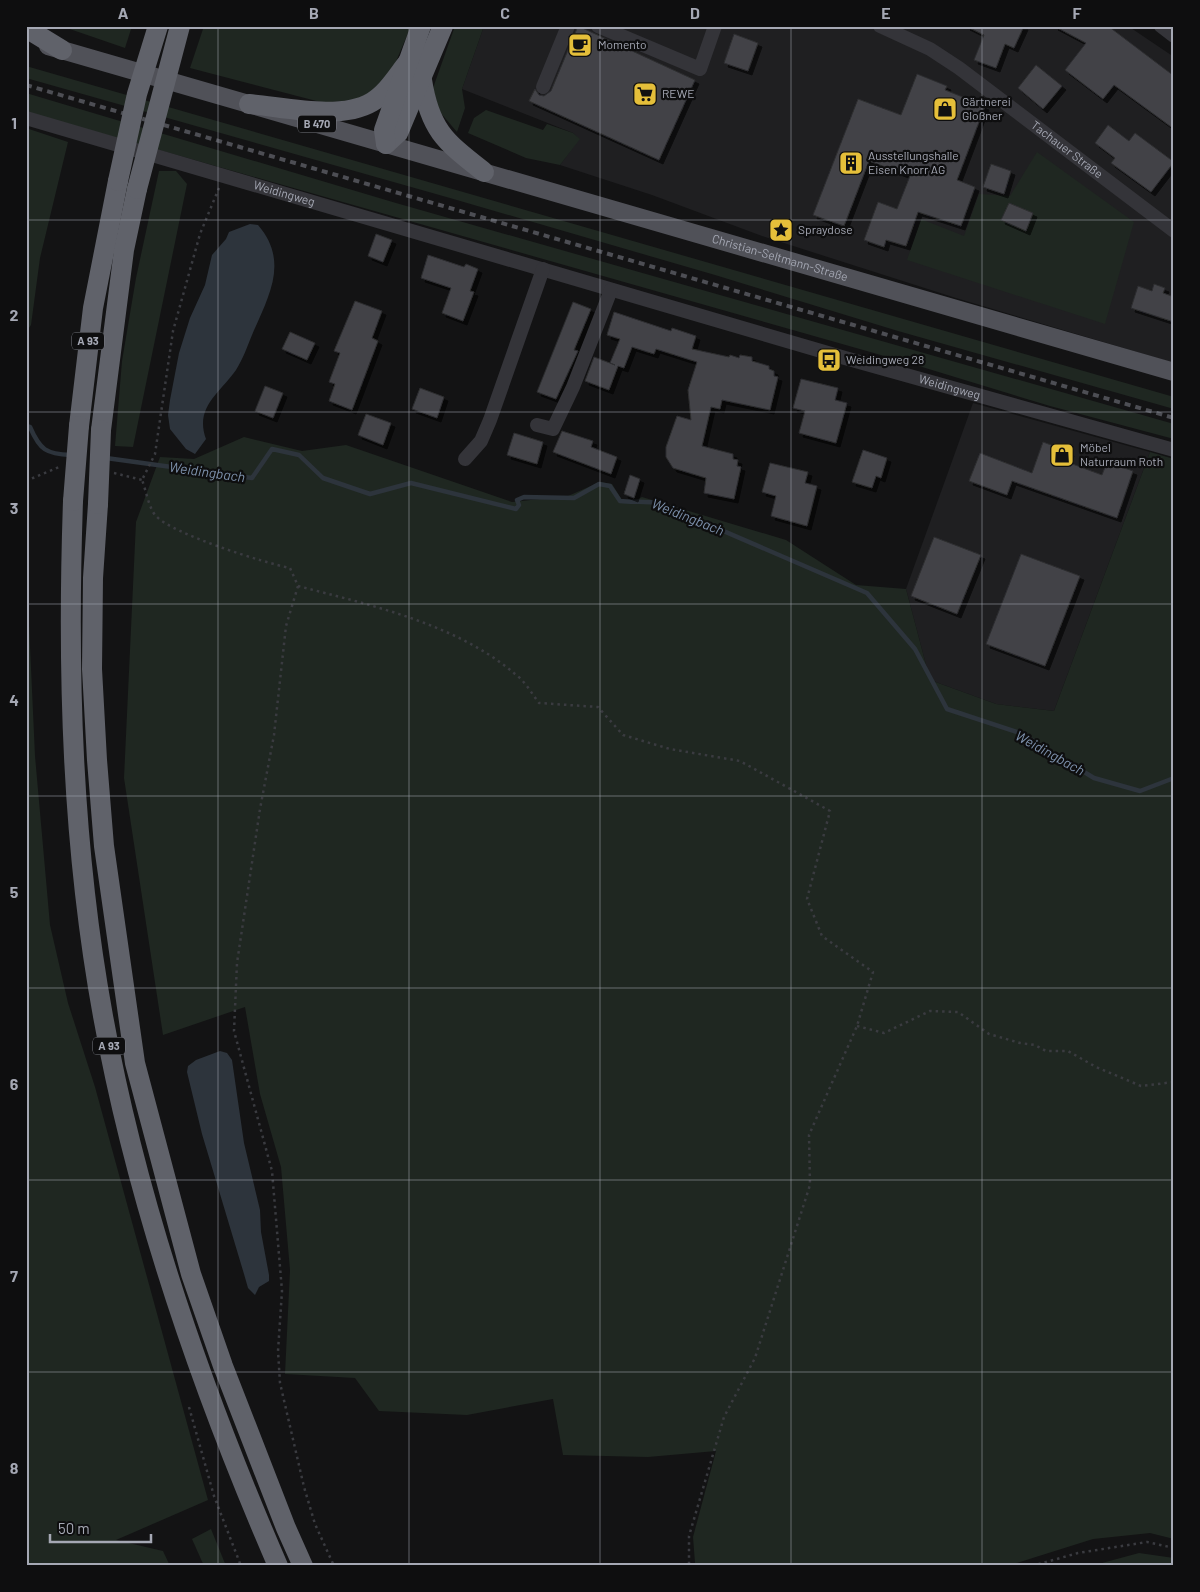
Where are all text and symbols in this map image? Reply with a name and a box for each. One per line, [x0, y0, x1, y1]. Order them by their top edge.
text: A [118, 3, 129, 22]
text: B [309, 3, 319, 22]
text: C [500, 3, 510, 22]
text: D [690, 3, 700, 22]
text: E [881, 3, 891, 22]
text: F [1073, 3, 1082, 22]
cafe icon: Momento [567, 32, 593, 58]
place label: Momento [598, 37, 647, 51]
supermarket icon: REWE [632, 81, 658, 107]
place label: REWE [662, 86, 694, 100]
place label: Gärtnerei Gloßner [962, 94, 1011, 122]
shop icon: Gärtnerei Gloßner [932, 96, 958, 122]
text: 1 [11, 113, 17, 132]
road number: B 470 [298, 116, 336, 132]
street label: Tachauer Straße [1029, 117, 1106, 181]
place label: Ausstellungshalle Eisen Knorr AG [868, 148, 959, 176]
building icon: Ausstellungshalle Eisen Knorr AG [838, 150, 864, 176]
street label: Weidingweg [252, 177, 317, 208]
place icon: Spraydose [768, 217, 794, 243]
place label: Spraydose [798, 222, 853, 236]
street label: Christian-Seltmann-Straße [711, 231, 850, 283]
text: 2 [10, 305, 19, 324]
road number: A 93 [72, 332, 104, 350]
bus stop icon: Weidingweg 28 [816, 347, 842, 373]
place label: Weidingweg 28 [846, 352, 924, 366]
street label: Weidingweg [917, 371, 982, 402]
place label: Möbel Naturraum Roth [1080, 440, 1163, 468]
shop icon: Möbel Naturraum Roth [1049, 442, 1075, 468]
water label: Weidingbach [168, 458, 246, 485]
water label: Weidingbach [649, 494, 727, 539]
text: 3 [10, 498, 18, 517]
text: 4 [9, 690, 19, 709]
water label: Weidingbach [1013, 727, 1088, 779]
text: 5 [10, 882, 19, 901]
road number: A 93 [93, 1038, 125, 1054]
text: 6 [10, 1074, 19, 1093]
text: 7 [10, 1266, 18, 1285]
text: 8 [10, 1458, 19, 1477]
scale bar [50, 1512, 151, 1544]
text: 50 m [58, 1519, 90, 1537]

